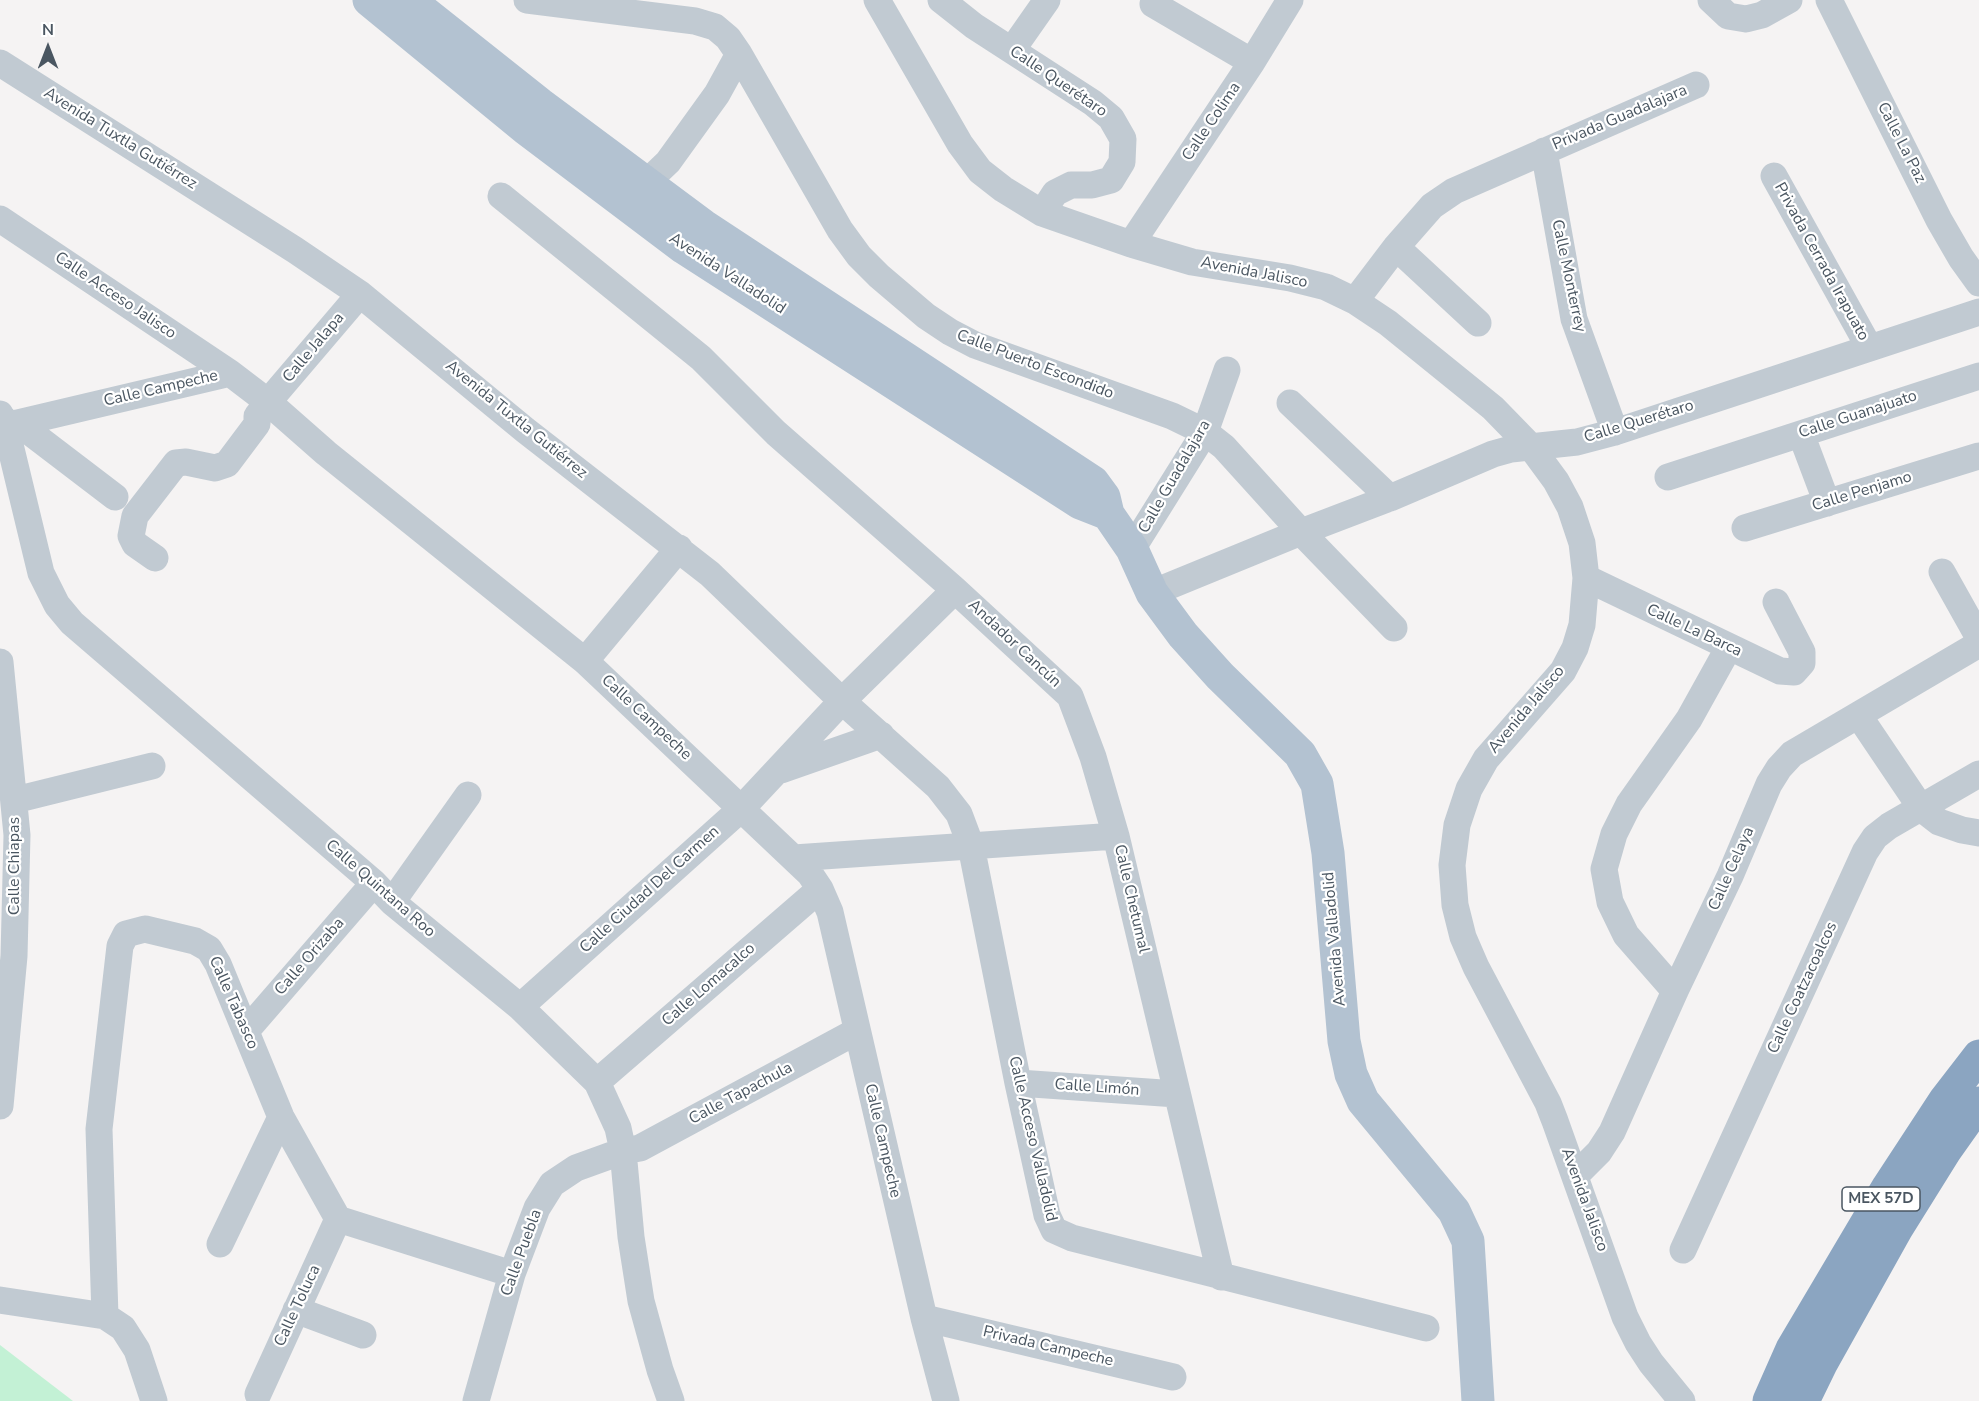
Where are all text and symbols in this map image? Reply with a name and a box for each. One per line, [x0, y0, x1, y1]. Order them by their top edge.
north arrow [18, 18, 78, 78]
text: N [42, 19, 54, 41]
street label: Calle Querétaro [1006, 42, 1110, 122]
street label: Calle Colima [1179, 79, 1245, 165]
street label: Privada Guadalajara [1550, 81, 1690, 155]
street label: Avenida Tuxtla Gutiérrez [40, 84, 200, 194]
street label: Calle La Paz [1872, 99, 1930, 187]
street label: Privada Cerrada Irapuato [1770, 180, 1872, 344]
street label: Calle Monterrey [1547, 218, 1589, 334]
street label: Avenida Valladolid [665, 229, 789, 319]
street label: Calle Acceso Jalisco [51, 248, 179, 344]
street label: Avenida Jalisco [1199, 253, 1309, 293]
street label: Calle Jalapa [279, 309, 349, 387]
street label: Calle Puerto Escondido [954, 326, 1116, 404]
street label: Avenida Tuxtla Gutiérrez [441, 357, 591, 483]
street label: Calle Campeche [102, 367, 220, 411]
street label: Calle Guanajuato [1796, 387, 1920, 443]
street label: Calle Querétaro [1582, 396, 1696, 448]
street label: Calle Guadalajara [1135, 417, 1215, 537]
street label: Calle Penjamo [1810, 468, 1914, 516]
street label: Andador Cancún [964, 596, 1064, 692]
street label: Calle La Barca [1643, 601, 1745, 661]
street label: Avenida Jalisco [1485, 662, 1569, 758]
street label: Calle Campeche [597, 671, 695, 765]
street label: Calle Chiapas [5, 817, 25, 915]
street label: Calle Ciudad Del Carmen [576, 822, 724, 958]
street label: Calle Celaya [1705, 824, 1759, 914]
street label: Calle Quintana Roo [321, 836, 439, 942]
street label: Calle Chetumal [1109, 843, 1153, 955]
street label: Avenida Valladolid [1320, 871, 1350, 1007]
street label: Calle Orizaba [271, 914, 349, 1000]
street label: Calle Coatzacoalcos [1764, 919, 1842, 1057]
street label: Calle Lomacalco [658, 939, 760, 1031]
street label: Calle Tabasco [204, 954, 262, 1052]
street label: Calle Acceso Valladolid [1004, 1055, 1060, 1223]
street label: Calle Tapachula [686, 1059, 796, 1129]
street label: Calle Limón [1054, 1075, 1140, 1101]
street label: Calle Campeche [860, 1082, 904, 1200]
street label: Avenida Jalisco [1556, 1146, 1612, 1254]
road number: MEX 57D [1842, 1187, 1920, 1211]
street label: Calle Puebla [497, 1207, 547, 1299]
street label: Calle Toluca [271, 1262, 325, 1350]
street label: Privada Campeche [981, 1323, 1115, 1371]

